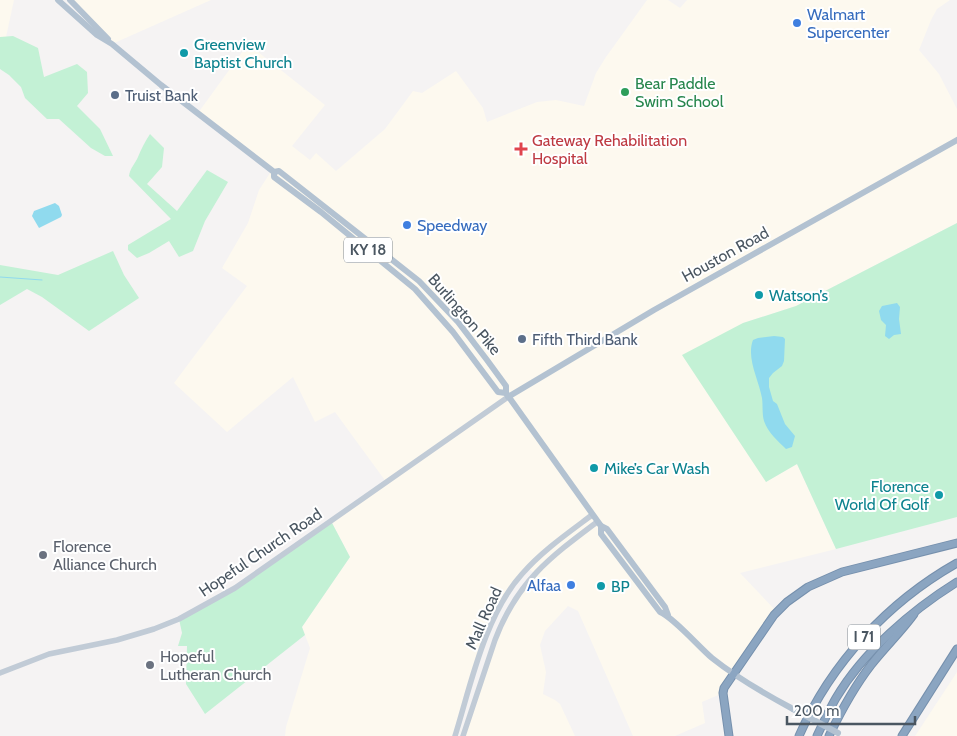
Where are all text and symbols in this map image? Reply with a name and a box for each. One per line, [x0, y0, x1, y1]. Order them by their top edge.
place label: Walmart Supercenter [807, 5, 890, 42]
marker: Walmart Supercenter [791, 17, 803, 29]
place label: Greenview Baptist Church [194, 35, 292, 72]
marker: Greenview Baptist Church [178, 47, 190, 59]
place label: Bear Paddle Swim School [635, 74, 724, 111]
place label: Truist Bank [125, 86, 199, 105]
marker: Bear Paddle Swim School [619, 86, 631, 98]
marker: Truist Bank [109, 89, 121, 101]
place label: Gateway Rehabilitation Hospital [532, 131, 687, 168]
marker: Gateway Rehabilitation Hospital [514, 142, 528, 156]
place label: Speedway [417, 216, 487, 235]
marker: Speedway [401, 219, 413, 231]
street label: Houston Road [679, 223, 772, 286]
road number: KY 18 [344, 238, 392, 262]
street label: Burlington Pike [424, 270, 505, 359]
place label: Watson’s [769, 286, 828, 305]
marker: Watson’s [753, 289, 765, 301]
place label: Fifth Third Bank [532, 330, 639, 349]
marker: Fifth Third Bank [516, 333, 528, 345]
place label: Mike’s Car Wash [604, 459, 710, 478]
marker: Mike’s Car Wash [588, 462, 600, 474]
place label: Florence World Of Golf [835, 477, 930, 514]
marker: Florence World Of Golf [933, 489, 945, 501]
street label: Hopeful Church Road [195, 504, 325, 601]
place label: Florence Alliance Church [53, 537, 157, 574]
marker: Florence Alliance Church [37, 549, 49, 561]
place label: Alfaa [527, 576, 561, 595]
place label: BP [611, 577, 630, 596]
marker: Alfaa [565, 579, 577, 591]
marker: BP [595, 580, 607, 592]
street label: Mall Road [461, 584, 506, 652]
road number: I 71 [848, 624, 880, 650]
place label: Hopeful Lutheran Church [160, 647, 271, 684]
marker: Hopeful Lutheran Church [144, 659, 156, 671]
scale bar [787, 694, 914, 726]
text: 200 m [794, 702, 839, 720]

